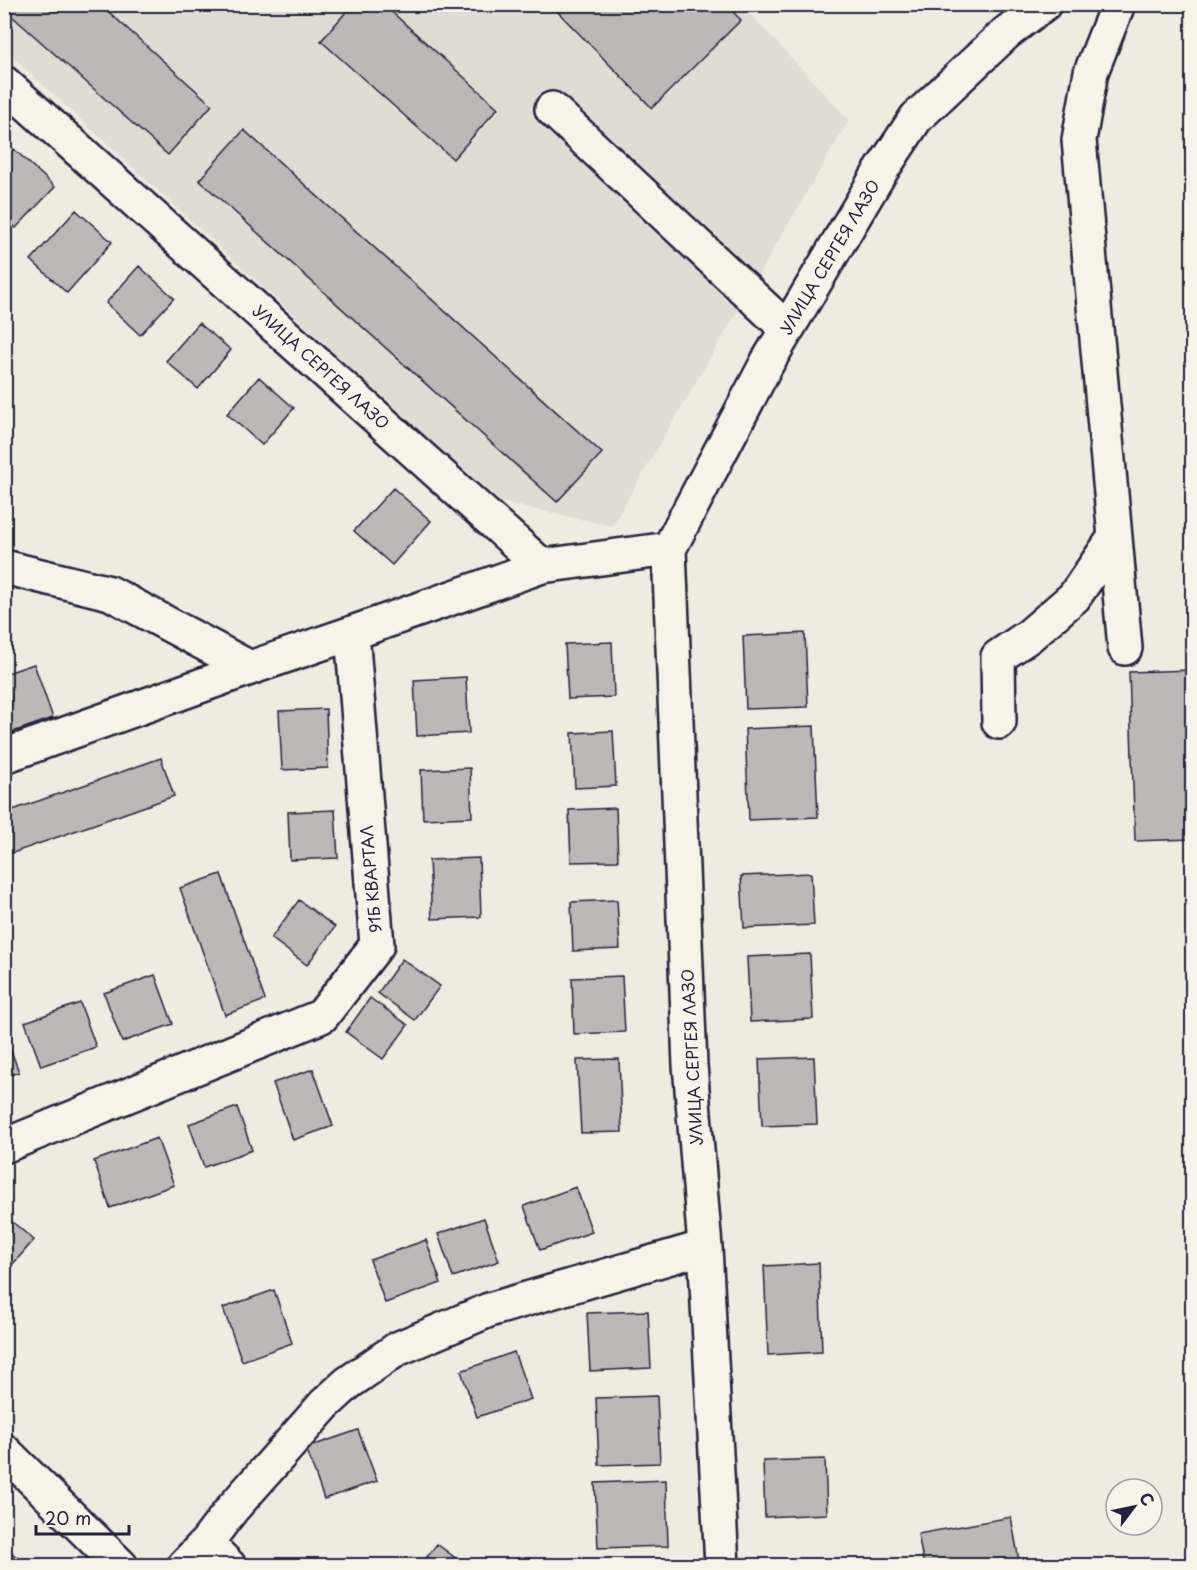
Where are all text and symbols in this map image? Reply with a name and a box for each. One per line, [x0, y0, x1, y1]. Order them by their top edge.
street label: УЛИЦА СЕРГЕЯ ЛАЗО [773, 175, 885, 338]
street label: УЛИЦА СЕРГЕЯ ЛАЗО [248, 298, 395, 434]
street label: 91Б КВАРТАЛ [353, 824, 387, 934]
street label: УЛИЦА СЕРГЕЯ ЛАЗО [674, 968, 708, 1146]
north arrow [1104, 1477, 1164, 1537]
text: С [1134, 1487, 1161, 1510]
scale bar [36, 1498, 129, 1536]
text: 20 m [45, 1504, 91, 1531]

